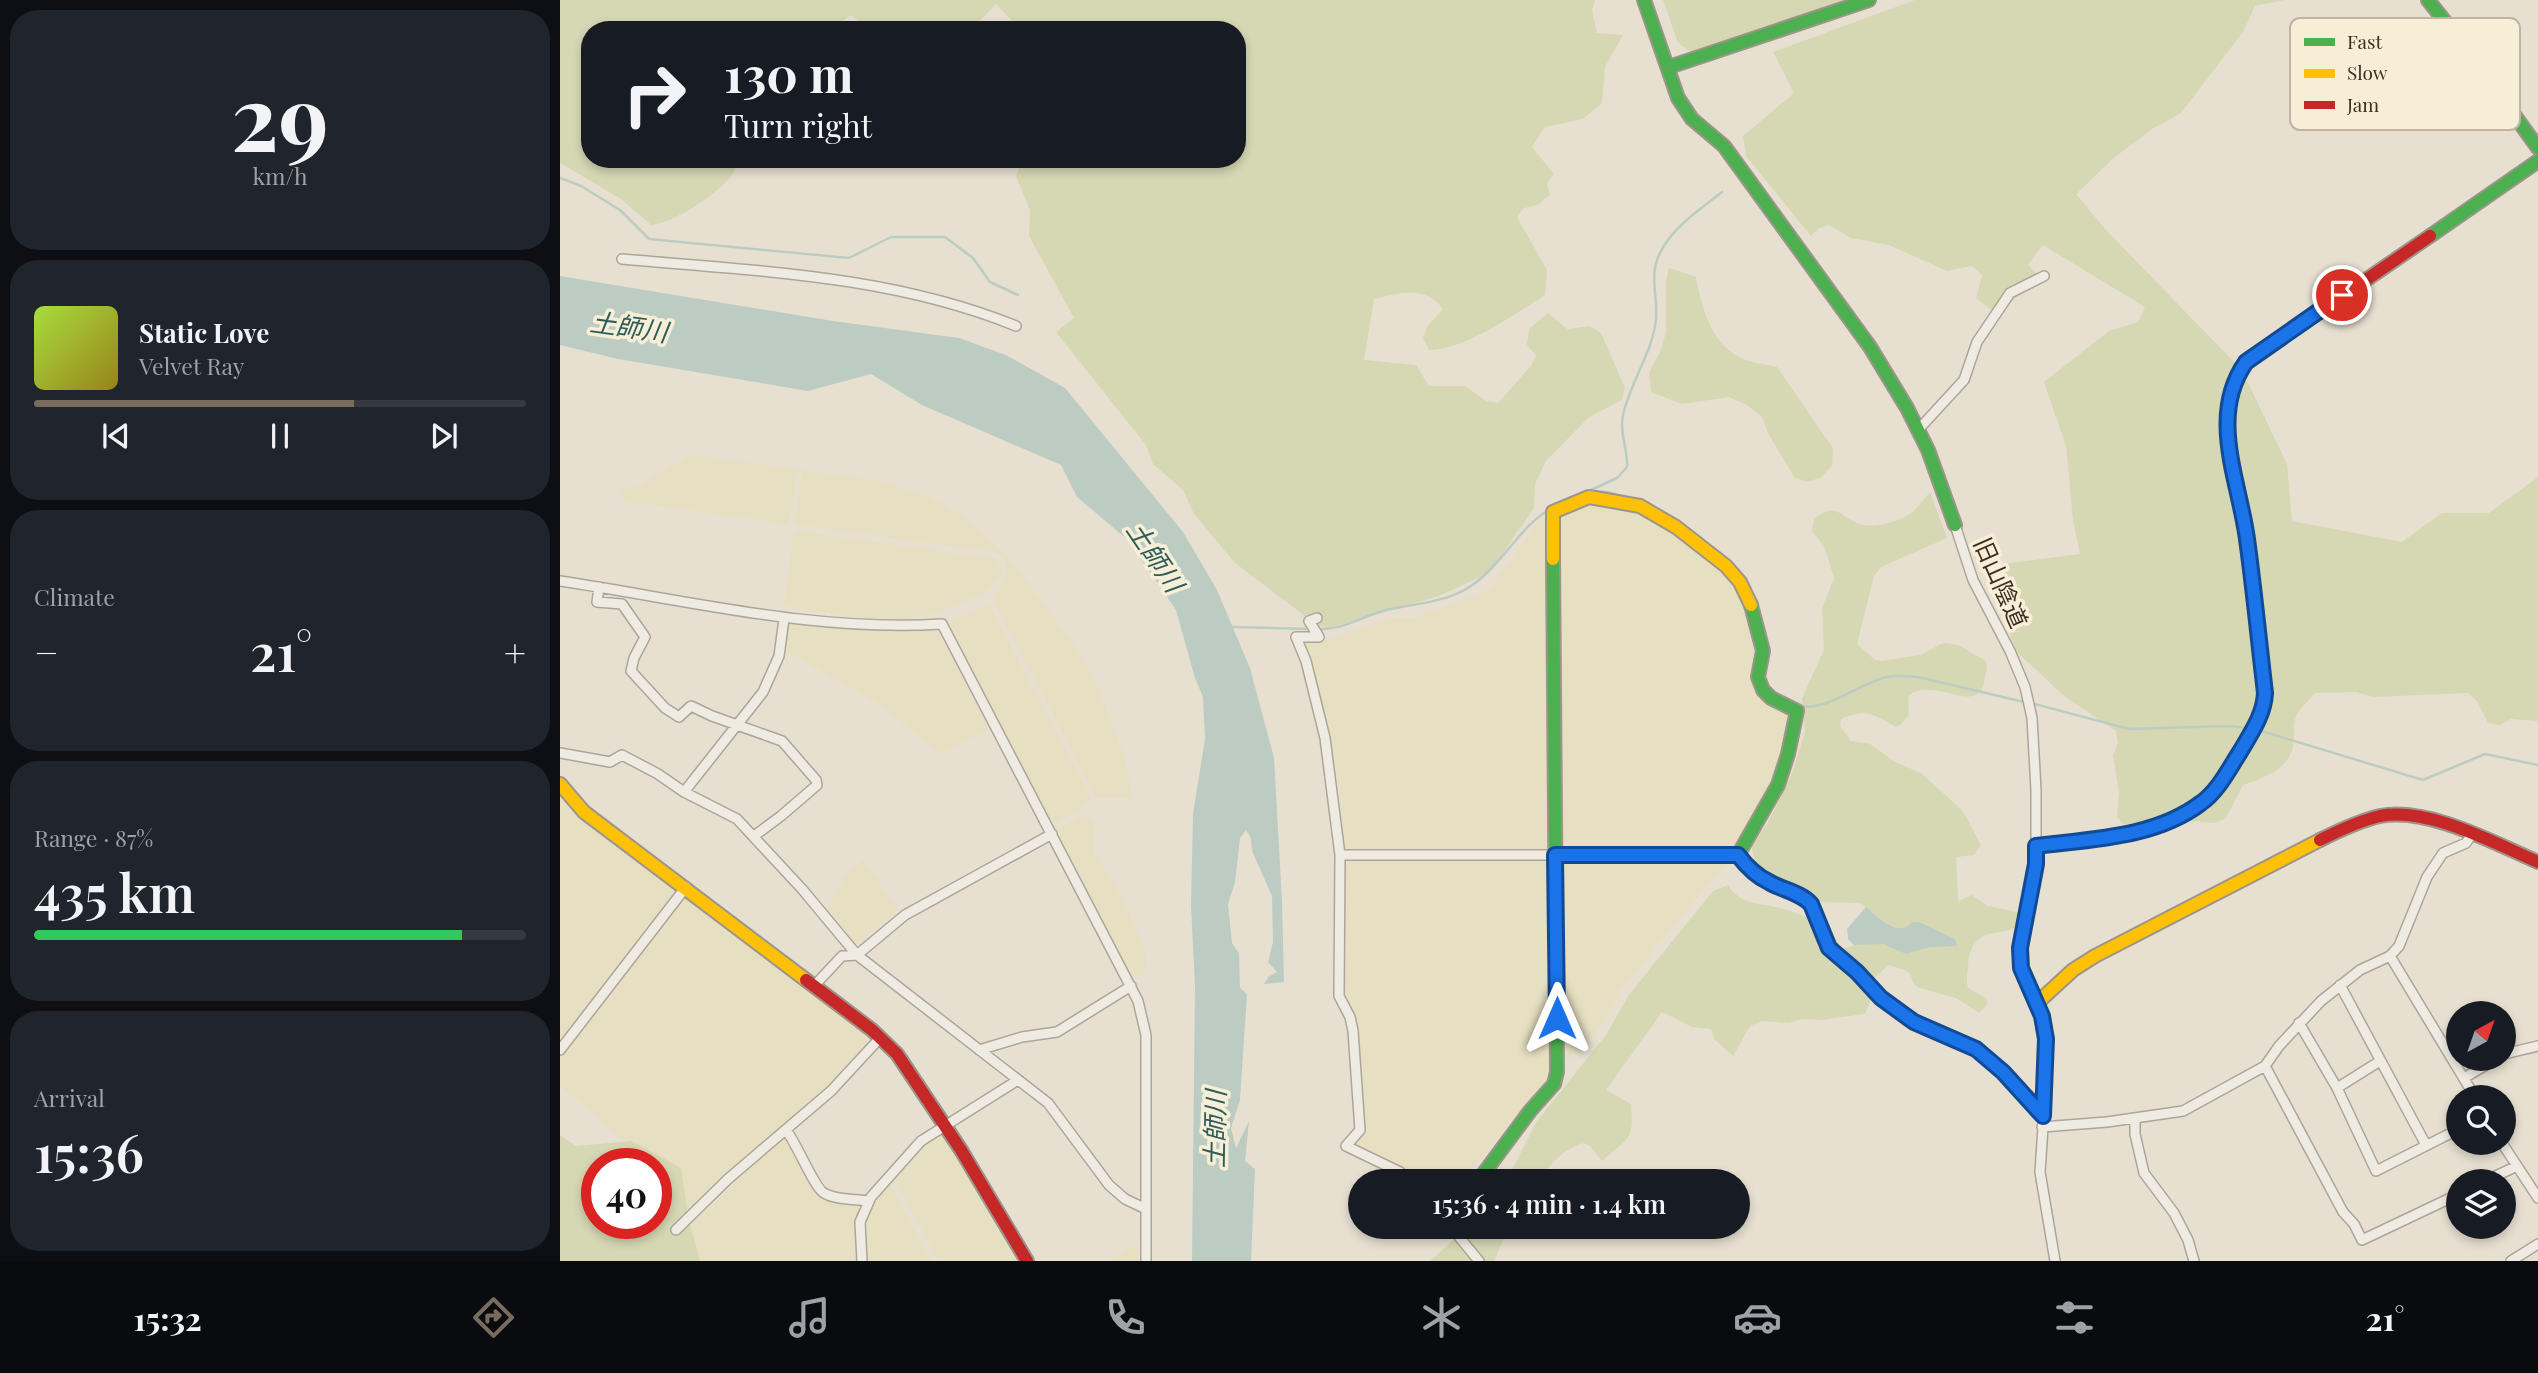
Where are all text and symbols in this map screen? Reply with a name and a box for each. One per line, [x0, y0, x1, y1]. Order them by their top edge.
legend [2290, 18, 2520, 130]
text: Fast [2347, 28, 2383, 54]
text: 130 m [724, 40, 854, 105]
icon: right [609, 49, 700, 140]
text: 29 [231, 54, 329, 175]
text: Slow [2347, 59, 2388, 85]
text: Jam [2346, 91, 2379, 117]
text: Turn right [724, 103, 872, 146]
text: km/h [252, 160, 308, 191]
pin [2312, 265, 2372, 325]
icon: arrive [2323, 276, 2361, 314]
water label: 土師川 [588, 303, 673, 349]
text: Static Love [139, 315, 269, 350]
text: Velvet Ray [139, 350, 244, 381]
icon: previous [97, 417, 135, 455]
icon: pause [261, 417, 299, 455]
icon: next [425, 417, 463, 455]
water label: 土師川 [1120, 514, 1194, 601]
street label: 旧山陰道 [1968, 532, 2036, 632]
text: Climate [34, 581, 115, 612]
text: 21° [250, 616, 312, 685]
text: − [34, 626, 59, 677]
text: + [504, 626, 526, 677]
text: Range · 87% [34, 822, 153, 853]
text: 435 km [34, 857, 195, 926]
position arrow [1520, 981, 1594, 1055]
north arrow [2446, 1001, 2516, 1071]
map controls [2446, 1001, 2516, 1239]
text: Arrival [34, 1082, 105, 1113]
button: search [2446, 1085, 2516, 1155]
water label: 土師川 [1196, 1087, 1232, 1168]
text: 15:36 [34, 1117, 144, 1186]
speed limit sign: 40 [581, 1148, 672, 1239]
button: layers [2446, 1169, 2516, 1239]
text: 15:36 · 4 min · 1.4 km [1432, 1186, 1666, 1221]
icon: directions [469, 1293, 518, 1342]
icon: music [785, 1293, 834, 1342]
icon: phone [1101, 1293, 1150, 1342]
icon: climate [1417, 1293, 1466, 1342]
icon: car [1733, 1293, 1782, 1342]
icon: filters [2050, 1293, 2099, 1342]
text: 15:32 [134, 1296, 202, 1339]
text: 21° [2366, 1296, 2404, 1339]

